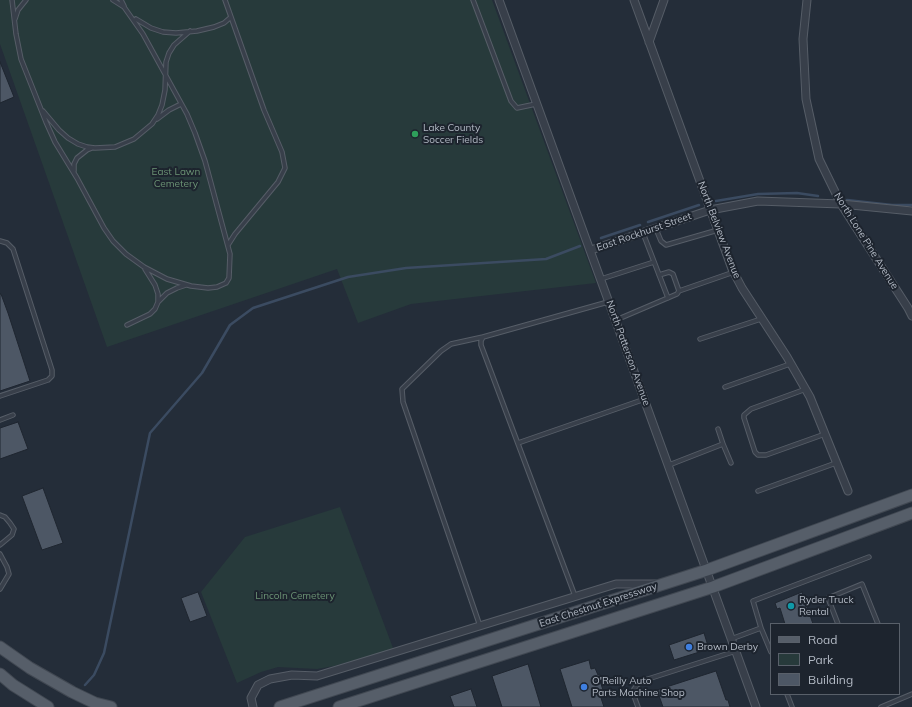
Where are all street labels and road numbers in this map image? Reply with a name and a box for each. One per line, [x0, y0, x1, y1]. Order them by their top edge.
street label: North Belview Avenue [695, 180, 743, 280]
street label: North Lone Pine Avenue [831, 190, 901, 292]
street label: East Rockhurst Street [595, 210, 693, 254]
street label: North Patterson Avenue [603, 299, 653, 407]
street label: East Chestnut Expressway [538, 580, 658, 630]

